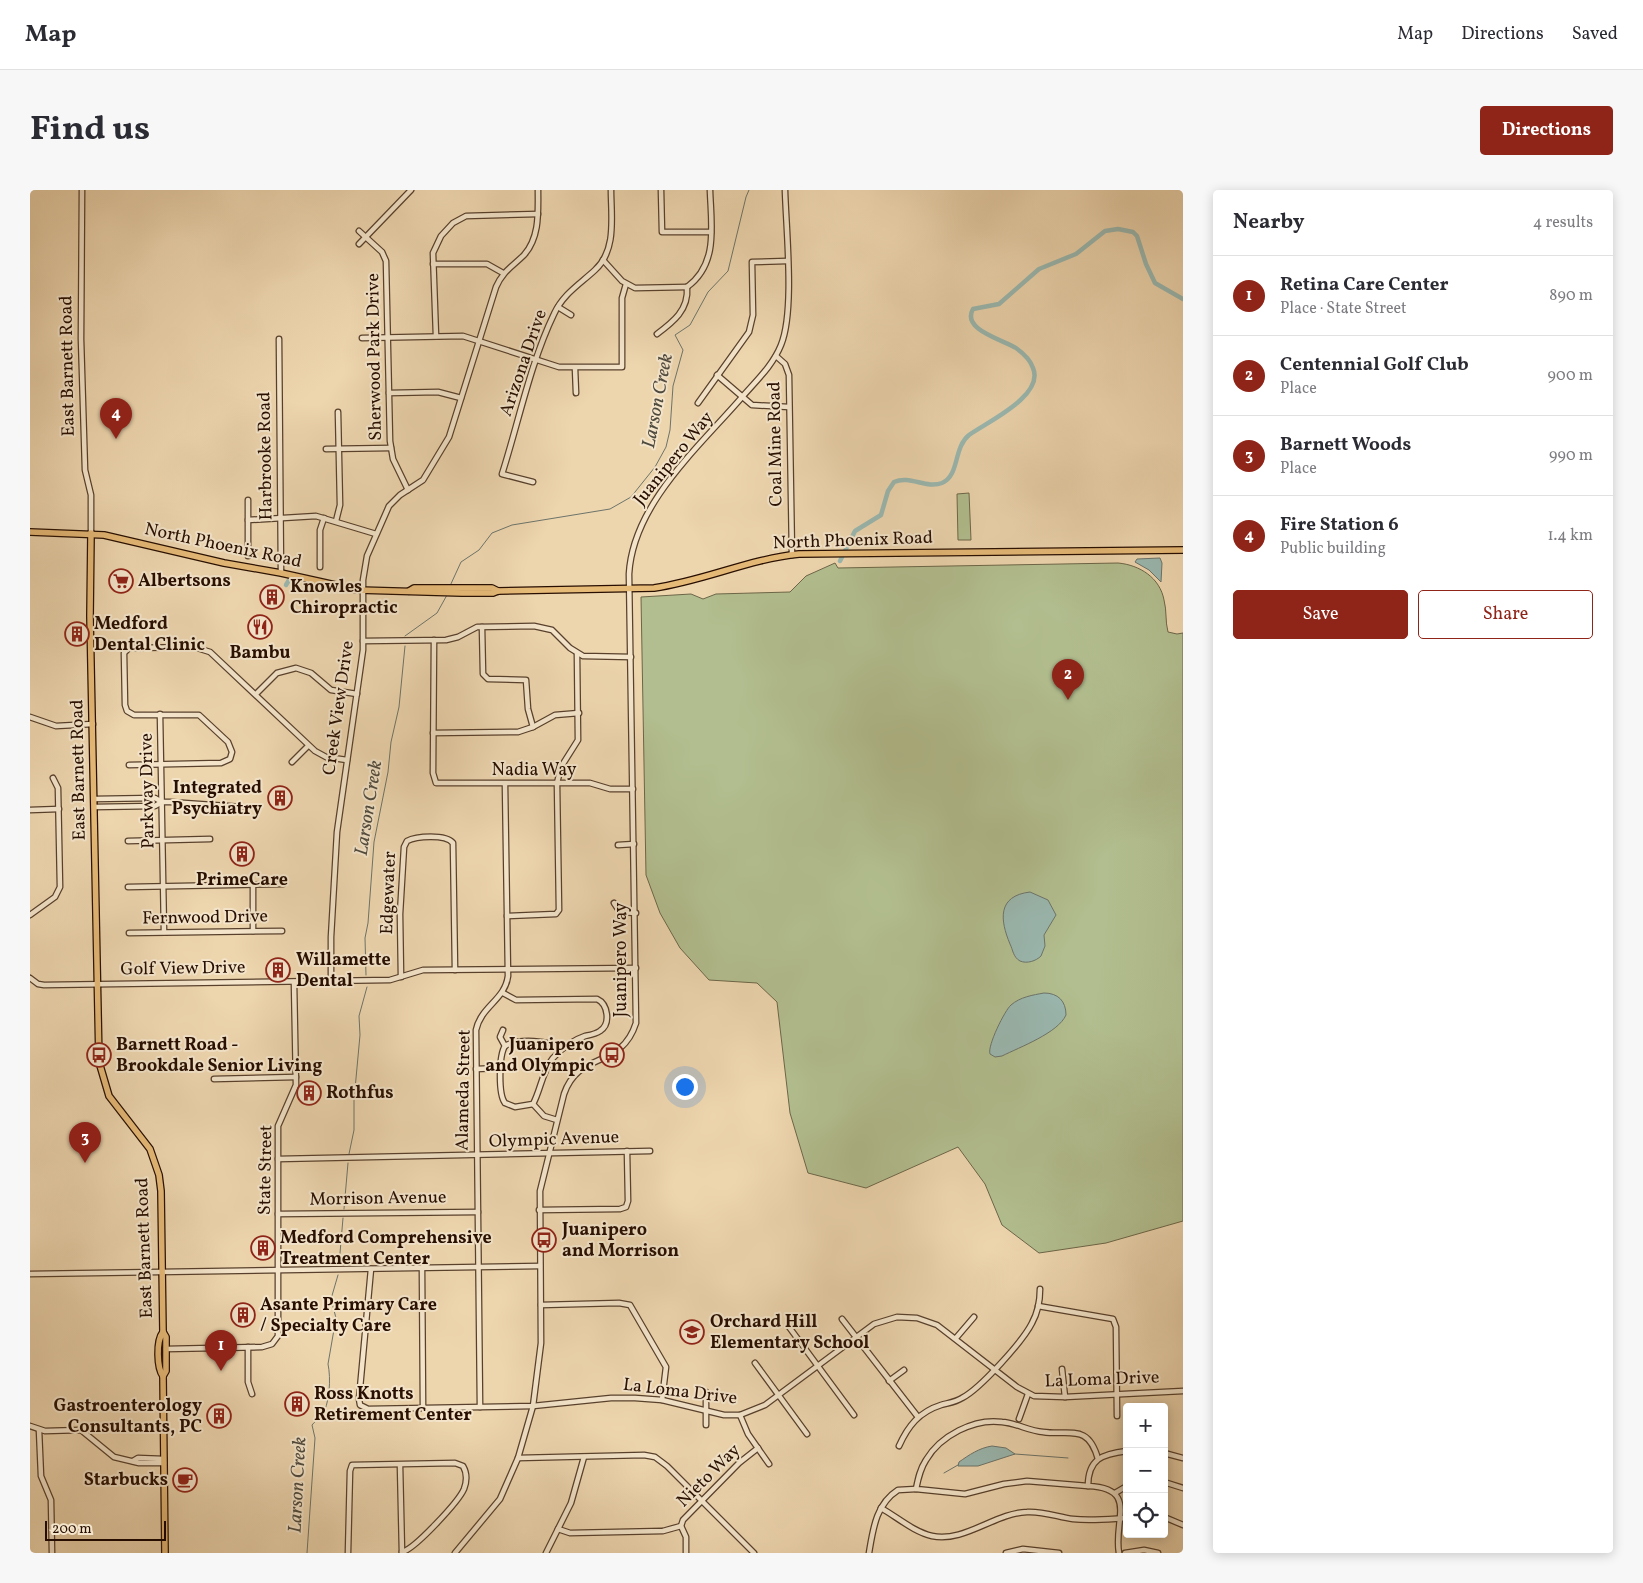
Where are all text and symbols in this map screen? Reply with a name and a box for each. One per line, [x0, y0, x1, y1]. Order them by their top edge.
text: Map [25, 18, 76, 52]
text: Map [1397, 22, 1433, 47]
text: Directions [1461, 22, 1544, 47]
text: Saved [1572, 22, 1618, 47]
text: Find us [30, 106, 150, 154]
button: Directions [1480, 106, 1613, 155]
text: Nearby [1233, 208, 1304, 237]
text: 4 results [1533, 212, 1593, 234]
text: Retina Care Center [1280, 272, 1448, 298]
street label: Sherwood Park Drive [361, 273, 389, 441]
text: 1 [1246, 285, 1252, 307]
text: 890 m [1549, 285, 1593, 307]
street label: East Barnett Road [54, 295, 82, 437]
text: Place · State Street [1280, 298, 1407, 320]
street label: Arizona Drive [494, 306, 554, 420]
water label: Larson Creek [636, 351, 680, 451]
text: Centennial Golf Club [1280, 352, 1469, 378]
text: 2 [1245, 365, 1253, 387]
text: 900 m [1547, 365, 1593, 387]
text: Place [1280, 378, 1317, 400]
street label: Coal Mine Road [762, 381, 790, 507]
street label: Harbrooke Road [252, 391, 280, 521]
pin: 4 [100, 398, 132, 439]
street label: Juanipero Way [628, 406, 720, 512]
text: Barnett Woods [1280, 432, 1411, 458]
text: 3 [1245, 445, 1253, 467]
text: 990 m [1549, 445, 1593, 467]
text: Place [1280, 458, 1317, 480]
text: Fire Station 6 [1280, 512, 1399, 538]
street label: North Phoenix Road [142, 517, 304, 575]
text: 4 [1244, 525, 1254, 547]
text: 1.4 km [1547, 525, 1593, 547]
street label: North Phoenix Road [773, 526, 933, 556]
text: Public building [1280, 538, 1386, 560]
supermarket icon: Albertsons [108, 568, 134, 594]
place label: Albertsons [138, 569, 231, 594]
place label: Knowles Chiropractic [290, 575, 398, 621]
building icon: Knowles Chiropractic [259, 584, 285, 610]
button: Save [1233, 590, 1408, 639]
button: Share [1418, 590, 1593, 639]
place label: Medford Dental Clinic [94, 612, 205, 658]
restaurant icon: Bambu [247, 614, 273, 640]
building icon: Medford Dental Clinic [64, 621, 90, 647]
street label: Creek View Drive [317, 639, 361, 777]
place label: Bambu [229, 641, 291, 666]
pin: 2 [1052, 659, 1084, 700]
street label: East Barnett Road [65, 699, 93, 841]
street label: Parkway Drive [134, 733, 162, 849]
water label: Larson Creek [349, 758, 389, 857]
street label: Nadia Way [492, 758, 577, 783]
place label: Integrated Psychiatry [172, 776, 262, 822]
building icon: Integrated Psychiatry [267, 785, 293, 811]
building icon: PrimeCare [229, 841, 255, 867]
street label: Edgewater [375, 850, 403, 935]
place label: PrimeCare [196, 868, 288, 893]
street label: Juanipero Way [609, 902, 634, 1018]
street label: Fernwood Drive [142, 904, 268, 932]
place label: Willamette Dental [296, 948, 391, 994]
street label: Golf View Drive [120, 955, 246, 983]
building icon: Willamette Dental [265, 957, 291, 983]
street label: Alameda Street [450, 1029, 478, 1151]
place label: Barnett Road - Brookdale Senior Living [116, 1033, 322, 1079]
place label: Juanipero and Olympic [485, 1033, 594, 1079]
bus stop icon: Barnett Road - Brookdale Senior Living [86, 1042, 112, 1068]
bus stop icon: Juanipero and Olympic [599, 1042, 625, 1068]
your location [672, 1074, 698, 1100]
building icon: Rothfus [296, 1080, 322, 1106]
place label: Rothfus [326, 1081, 393, 1106]
pin: 3 [69, 1122, 101, 1163]
street label: State Street [253, 1125, 279, 1215]
street label: Olympic Avenue [488, 1125, 620, 1155]
street label: East Barnett Road [130, 1177, 160, 1319]
street label: Morrison Avenue [309, 1185, 447, 1213]
place label: Juanipero and Morrison [561, 1218, 679, 1264]
place label: Medford Comprehensive Treatment Center [280, 1226, 492, 1272]
bus stop icon: Juanipero and Morrison [531, 1227, 557, 1253]
building icon: Medford Comprehensive Treatment Center [250, 1235, 276, 1261]
place label: Asante Primary Care / Specialty Care [260, 1293, 437, 1339]
building icon: Asante Primary Care / Specialty Care [230, 1302, 256, 1328]
place label: Orchard Hill Elementary School [710, 1310, 870, 1356]
school or university icon: Orchard Hill Elementary School [679, 1319, 705, 1345]
pin: 1 [205, 1330, 237, 1371]
street label: La Loma Drive [1044, 1366, 1160, 1394]
street label: La Loma Drive [622, 1373, 738, 1411]
place label: Ross Knotts Retirement Center [314, 1382, 472, 1428]
building icon: Ross Knotts Retirement Center [284, 1391, 310, 1417]
place label: Gastroenterology Consultants, PC [54, 1394, 202, 1440]
building icon: Gastroenterology Consultants, PC [206, 1403, 232, 1429]
map controls [1123, 1403, 1168, 1538]
button: + [1123, 1403, 1168, 1448]
water label: Larson Creek [283, 1436, 314, 1534]
street label: Nieto Way [672, 1438, 747, 1513]
button: − [1123, 1448, 1168, 1493]
cafe icon: Starbucks [172, 1467, 198, 1493]
place label: Starbucks [84, 1468, 168, 1493]
button: locate [1123, 1493, 1168, 1538]
scale bar [45, 1518, 166, 1541]
text: 200 m [52, 1520, 92, 1539]

